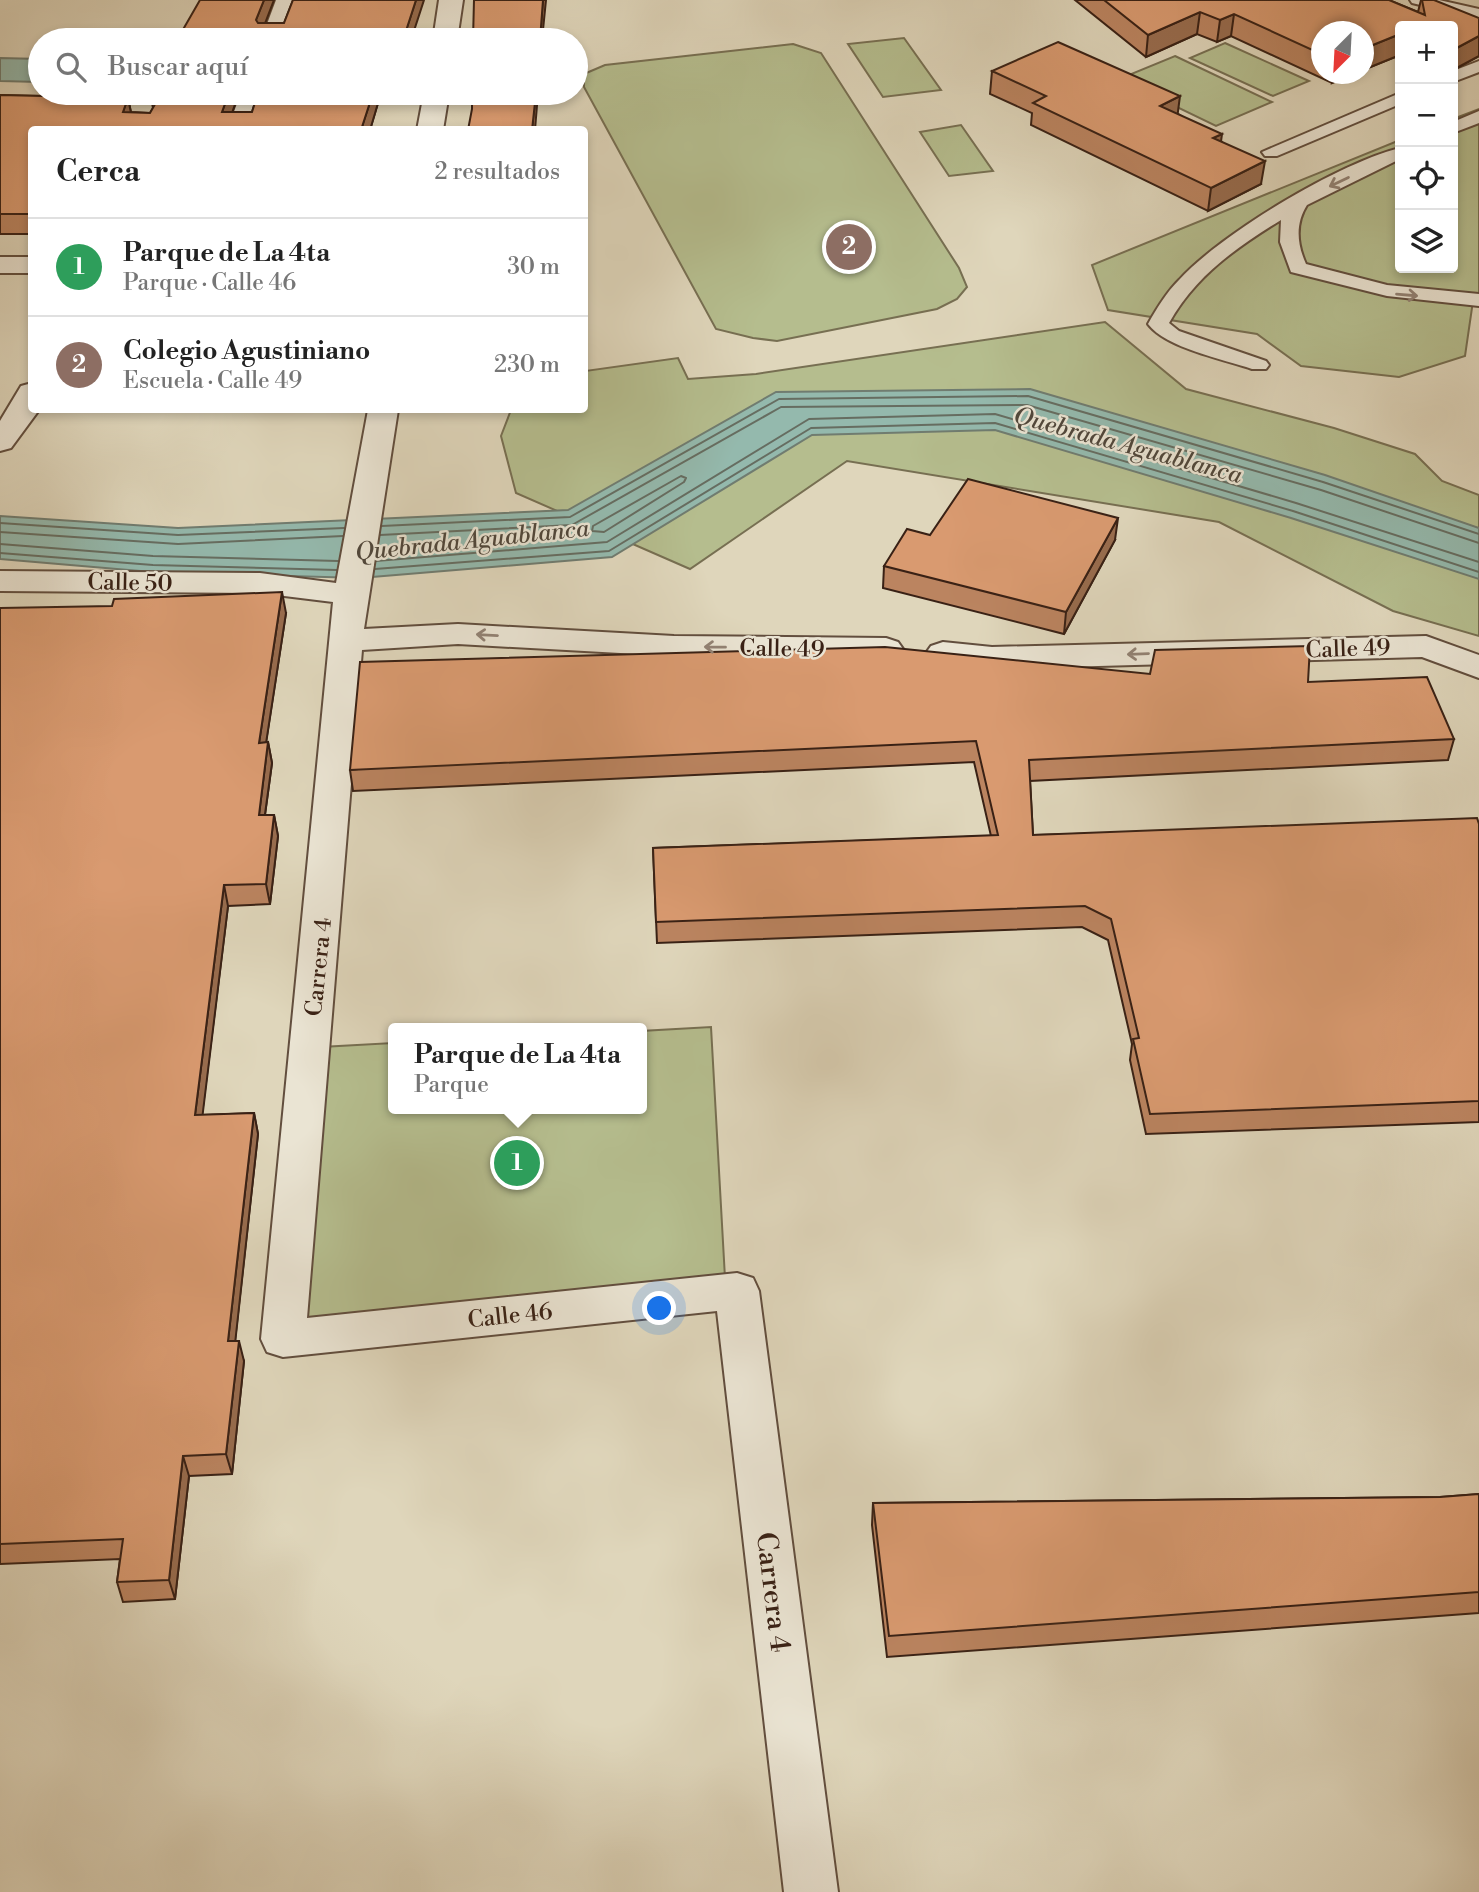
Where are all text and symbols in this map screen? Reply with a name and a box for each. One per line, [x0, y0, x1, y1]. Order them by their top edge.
north arrow [1311, 21, 1374, 84]
map controls [1395, 21, 1458, 273]
button: + [1395, 21, 1458, 84]
search box [28, 28, 588, 105]
icon: search [52, 48, 90, 86]
text: Buscar aquí [108, 51, 248, 83]
button: − [1395, 84, 1458, 147]
button: locate [1395, 147, 1458, 210]
text: Cerca [56, 153, 140, 191]
text: 2 resultados [435, 158, 560, 186]
one-way arrow [1329, 176, 1350, 189]
button: layers [1395, 210, 1458, 273]
pin: 2 [826, 221, 872, 273]
text: Parque de La 4ta [123, 237, 330, 269]
text: 1 [73, 253, 85, 281]
text: 30 m [507, 253, 560, 281]
text: Parque · Calle 46 [123, 269, 296, 297]
one-way arrow [1396, 289, 1418, 302]
text: Colegio Agustiniano [123, 335, 370, 367]
text: 2 [72, 351, 86, 379]
text: 230 m [494, 351, 560, 379]
text: Escuela · Calle 49 [123, 367, 302, 395]
water label: Quebrada Aguablanca [1010, 401, 1246, 491]
water label: Quebrada Aguablanca [354, 514, 591, 568]
street label: Calle 50 [87, 568, 173, 598]
one-way arrow [476, 629, 499, 642]
street label: Calle 49 [739, 634, 825, 664]
street label: Calle 49 [1305, 634, 1391, 664]
one-way arrow [703, 640, 726, 654]
one-way arrow [1126, 648, 1149, 661]
street label: Carrera 4 [300, 916, 338, 1018]
popup [388, 1023, 647, 1114]
text: Parque de La 4ta [414, 1039, 621, 1071]
text: Parque [414, 1071, 489, 1099]
pin: 1 [494, 1137, 540, 1189]
your location [642, 1291, 676, 1325]
street label: Calle 46 [466, 1298, 554, 1334]
street label: Carrera 4 [748, 1530, 797, 1654]

